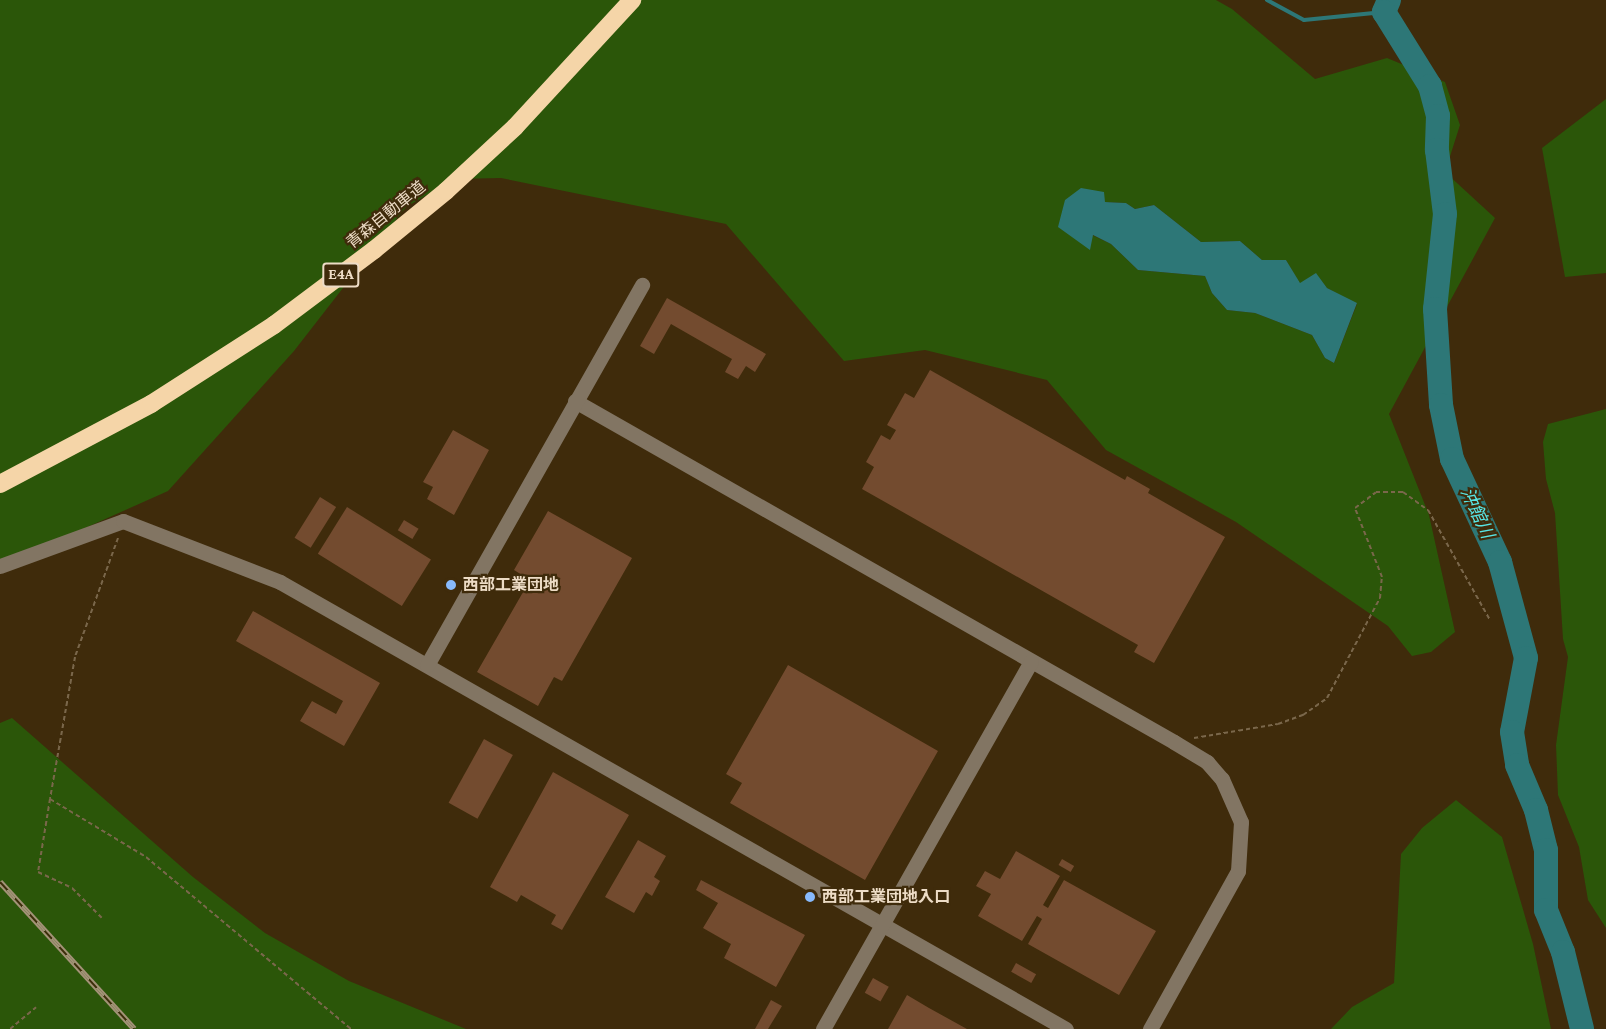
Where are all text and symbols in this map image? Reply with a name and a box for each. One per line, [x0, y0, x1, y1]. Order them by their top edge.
street label: 青森自動車道 [343, 177, 429, 253]
road number: E4A [322, 263, 360, 287]
water label: 沖館川 [1456, 484, 1498, 542]
place label: 西部工業団地 [463, 575, 559, 595]
marker: 西部工業団地 [444, 578, 458, 592]
place label: 西部工業団地入口 [822, 887, 950, 907]
marker: 西部工業団地入口 [803, 890, 817, 904]

